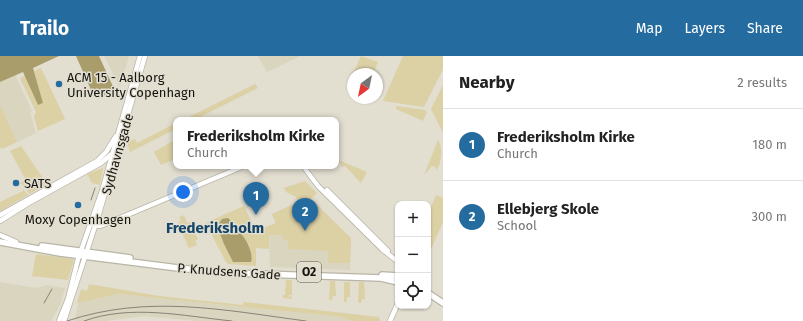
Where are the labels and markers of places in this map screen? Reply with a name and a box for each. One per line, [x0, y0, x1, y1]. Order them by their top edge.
place label: ACM 15 - Aalborg University Copenhagn [67, 70, 195, 100]
marker: ACM 15 - Aalborg University Copenhagn [54, 79, 64, 89]
place label: SATS [24, 176, 51, 191]
marker: SATS [11, 178, 21, 188]
pin: 1 [243, 182, 269, 215]
pin: 2 [292, 198, 318, 231]
marker: Moxy Copenhagen [73, 200, 83, 210]
place label: Moxy Copenhagen [25, 212, 131, 227]

